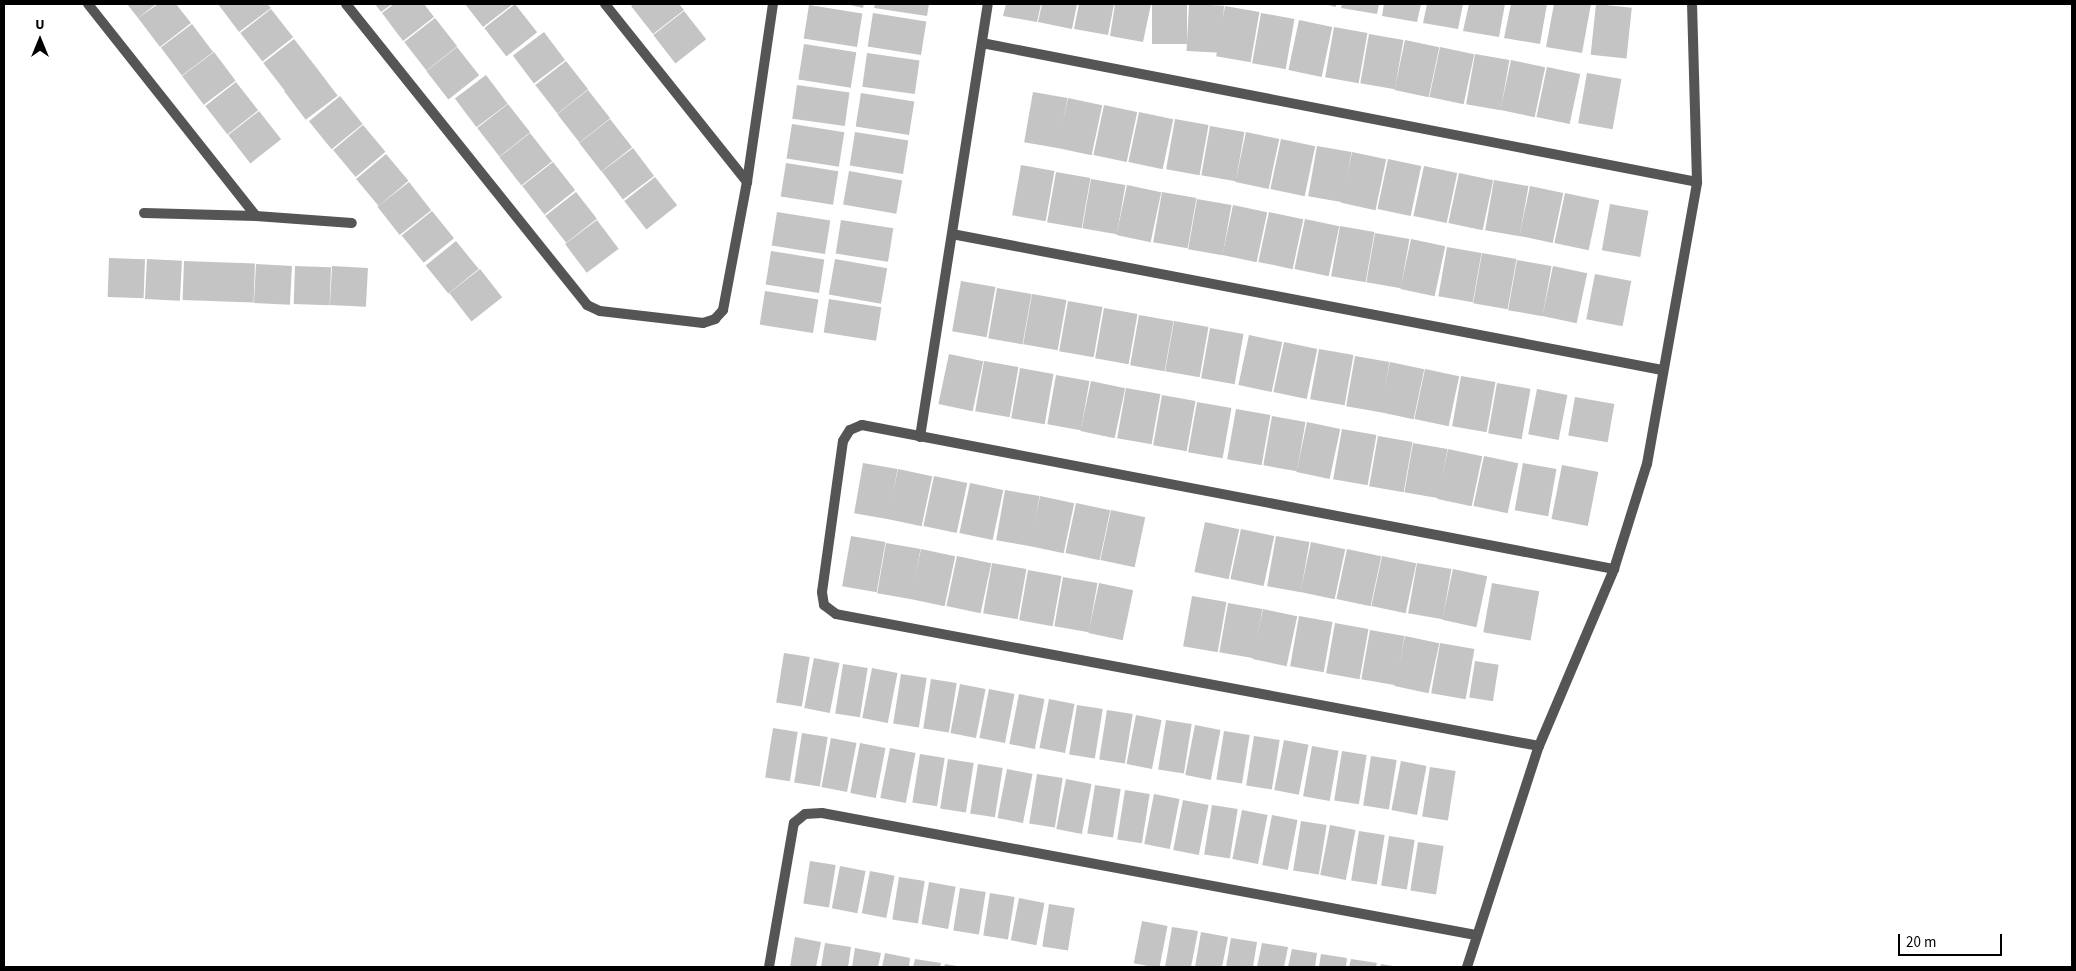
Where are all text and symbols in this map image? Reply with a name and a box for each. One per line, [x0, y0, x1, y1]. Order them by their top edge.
north arrow [15, 15, 65, 65]
text: U [35, 15, 45, 35]
scale bar [1901, 924, 2005, 956]
text: 20 m [1906, 932, 1936, 953]

